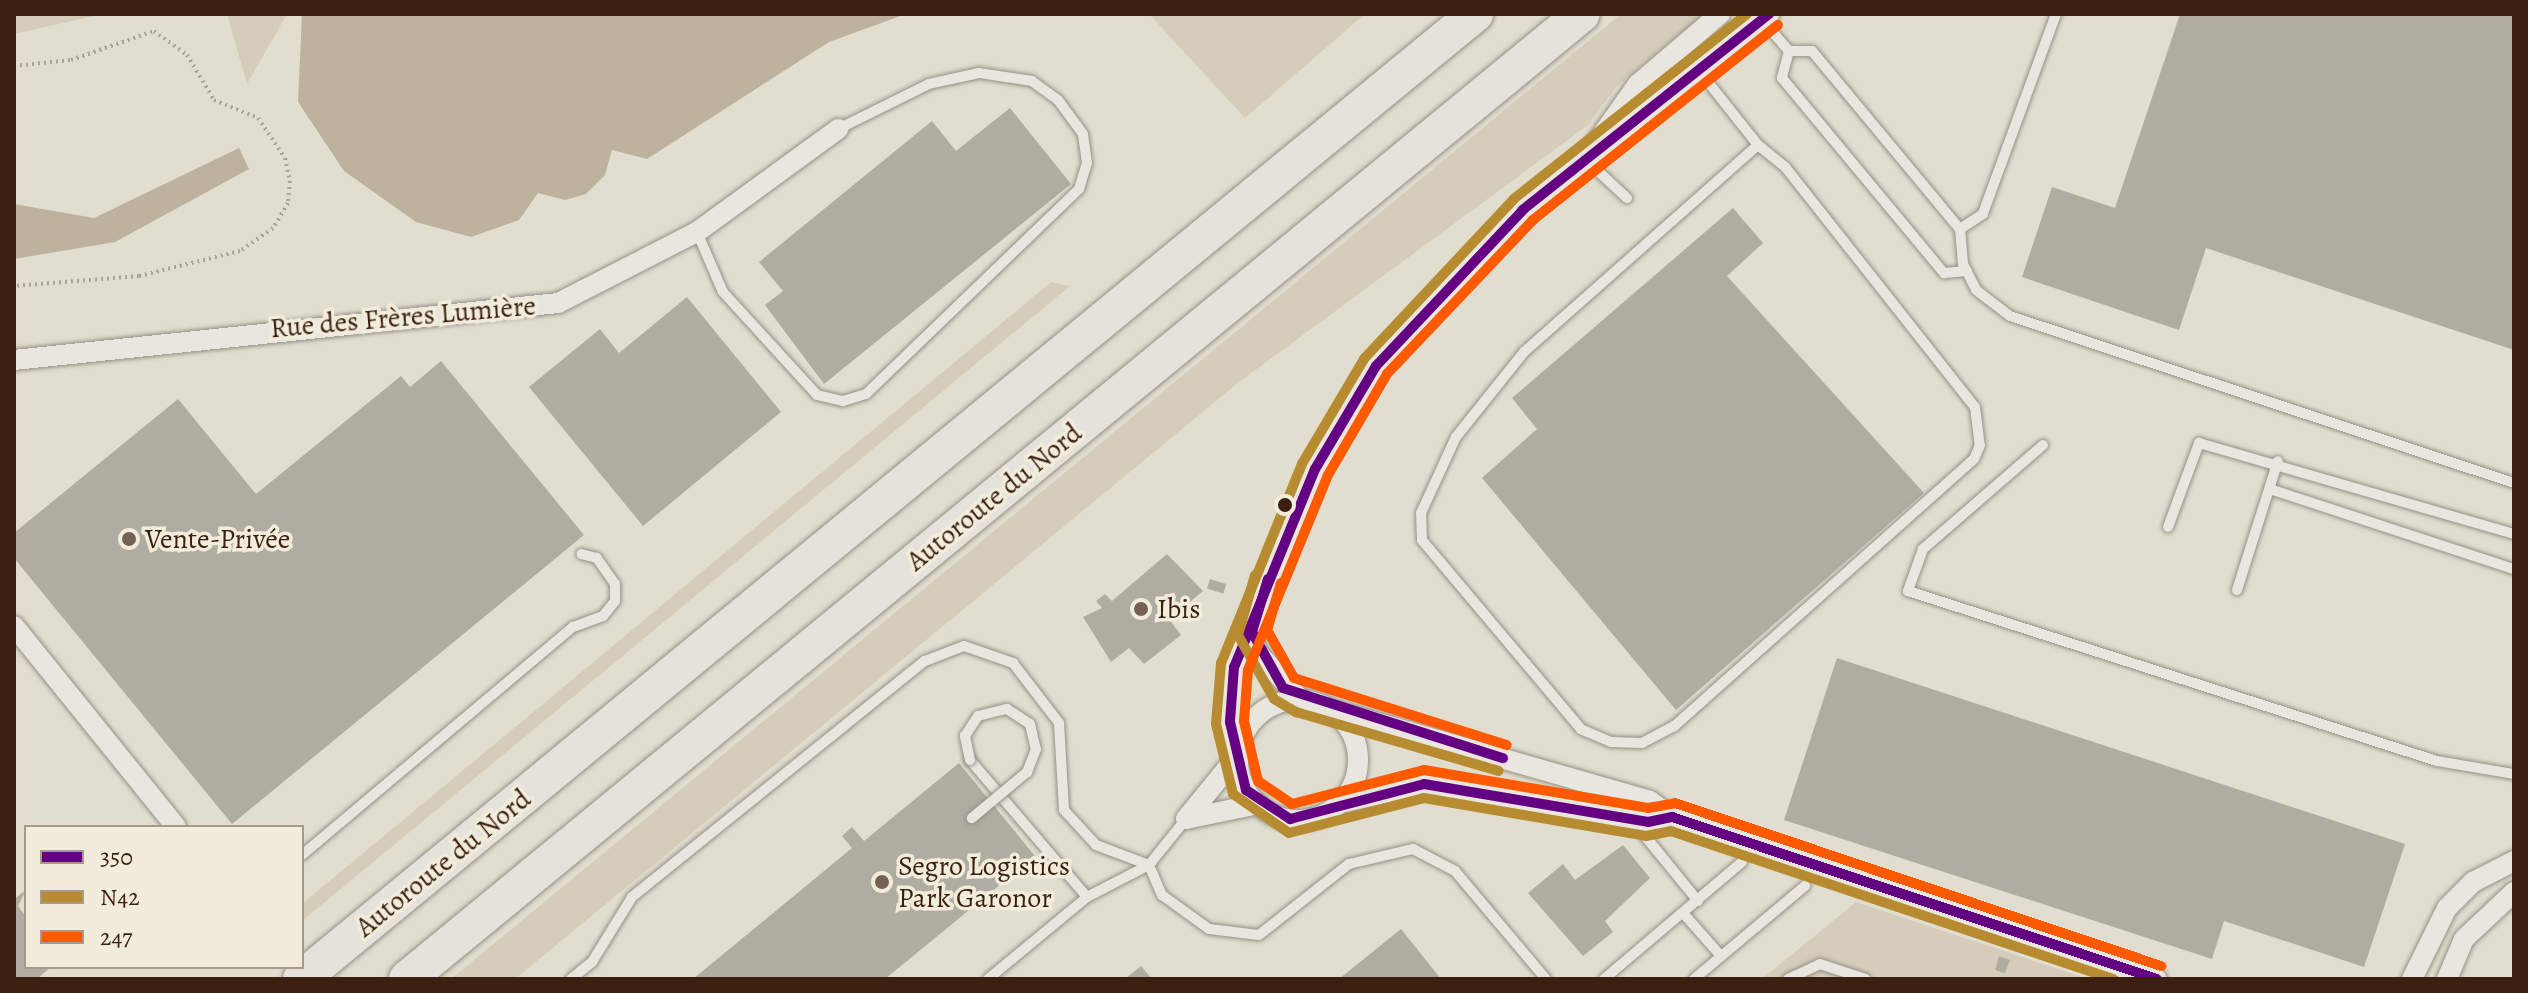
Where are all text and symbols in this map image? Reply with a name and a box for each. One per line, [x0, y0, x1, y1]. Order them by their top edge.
street label: Rue des Frères Lumière [269, 289, 537, 345]
street label: Autoroute du Nord [900, 416, 1088, 578]
unlabelled marker [1277, 497, 1293, 513]
place label: Vente-Privée [145, 522, 290, 556]
marker: Vente-Privée [120, 530, 138, 548]
place label: Ibis [1157, 592, 1200, 626]
marker: Ibis [1132, 600, 1150, 618]
street label: Autoroute du Nord [349, 782, 537, 944]
legend [24, 825, 304, 969]
text: 350 [100, 841, 133, 873]
place label: Segro Logistics Park Garonor [898, 849, 1070, 915]
marker: Segro Logistics Park Garonor [873, 873, 891, 891]
text: N42 [100, 881, 140, 913]
text: 247 [100, 921, 132, 953]

